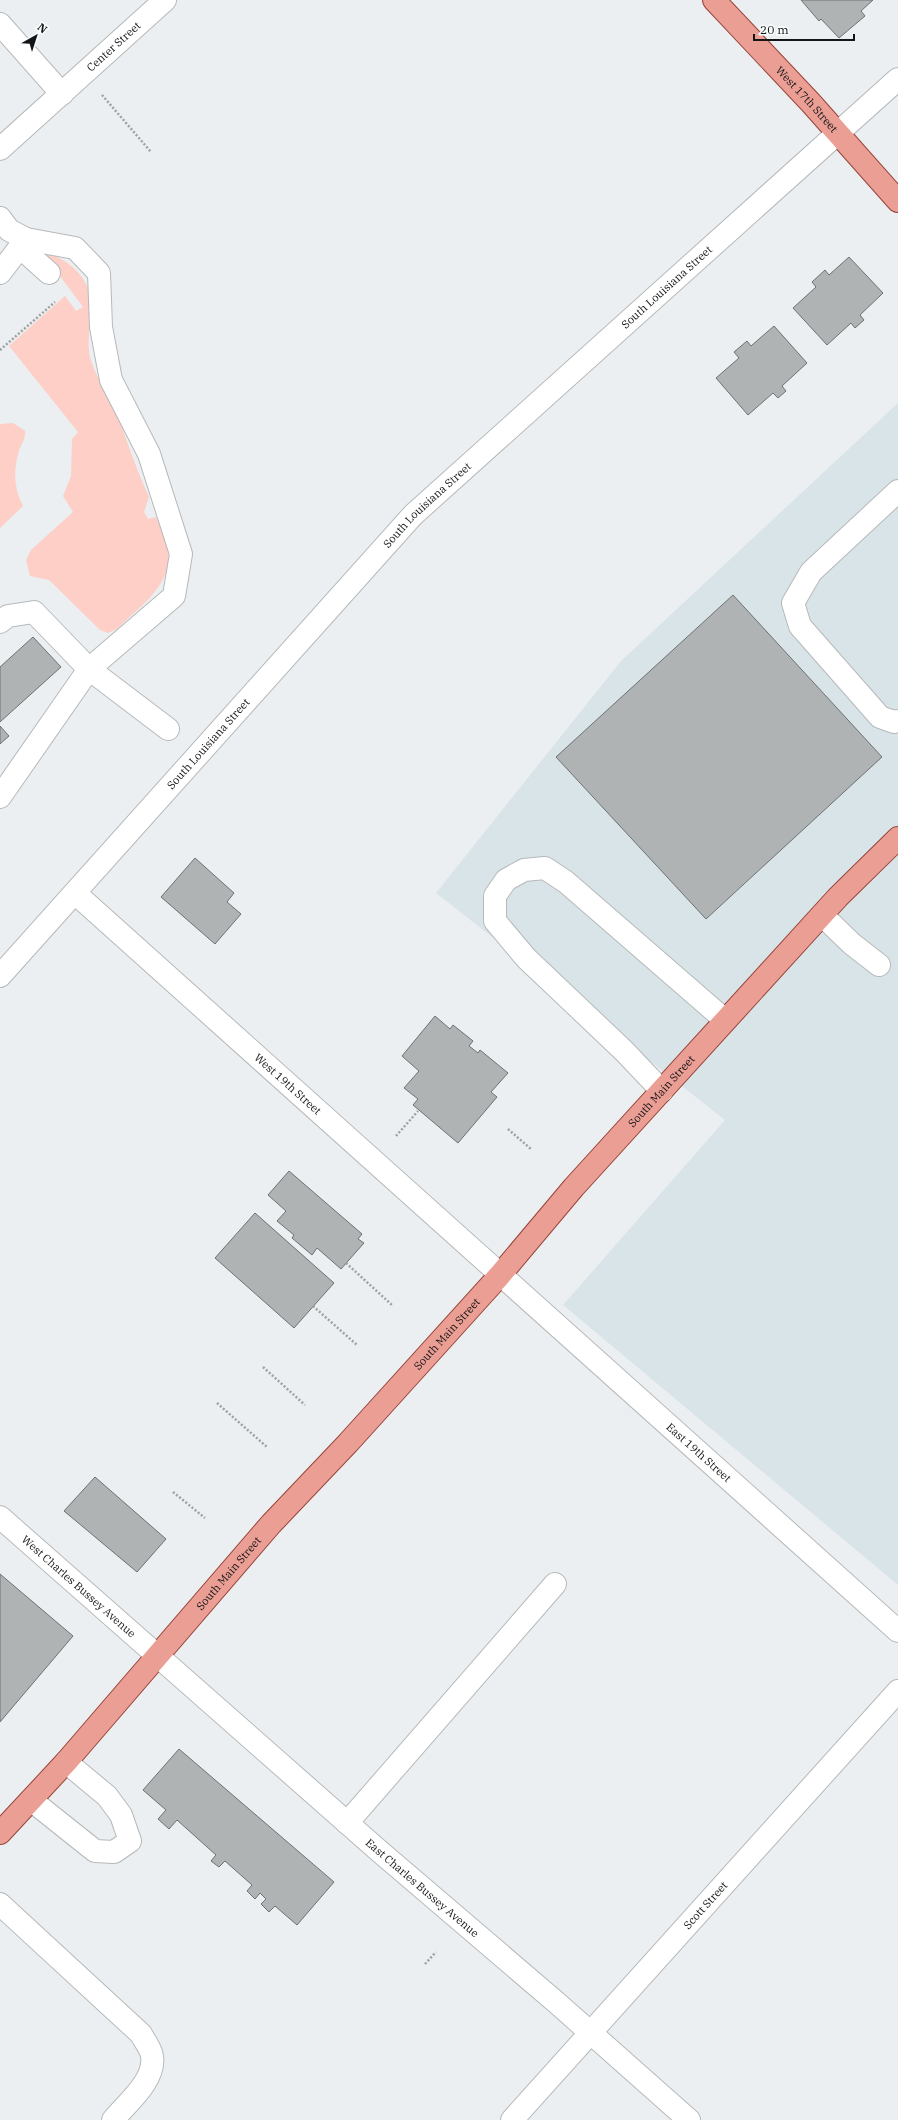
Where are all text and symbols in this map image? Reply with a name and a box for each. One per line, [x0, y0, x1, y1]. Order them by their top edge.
north arrow [16, 16, 56, 56]
scale bar [754, 16, 854, 42]
street label: Center Street [84, 18, 144, 74]
text: N [35, 20, 50, 37]
text: 20 m [760, 22, 789, 37]
street label: West 17th Street [773, 63, 841, 136]
street label: South Louisiana Street [618, 243, 715, 331]
street label: South Louisiana Street [380, 459, 474, 551]
street label: South Louisiana Street [164, 695, 253, 792]
street label: West 19th Street [252, 1050, 324, 1118]
street label: South Main Street [625, 1052, 698, 1130]
street label: South Main Street [411, 1295, 483, 1373]
street label: East 19th Street [664, 1420, 734, 1485]
street label: West Charles Bussey Avenue [19, 1532, 139, 1641]
street label: South Main Street [193, 1534, 264, 1613]
street label: East Charles Bussey Avenue [363, 1835, 482, 1940]
street label: Scott Street [680, 1878, 730, 1932]

